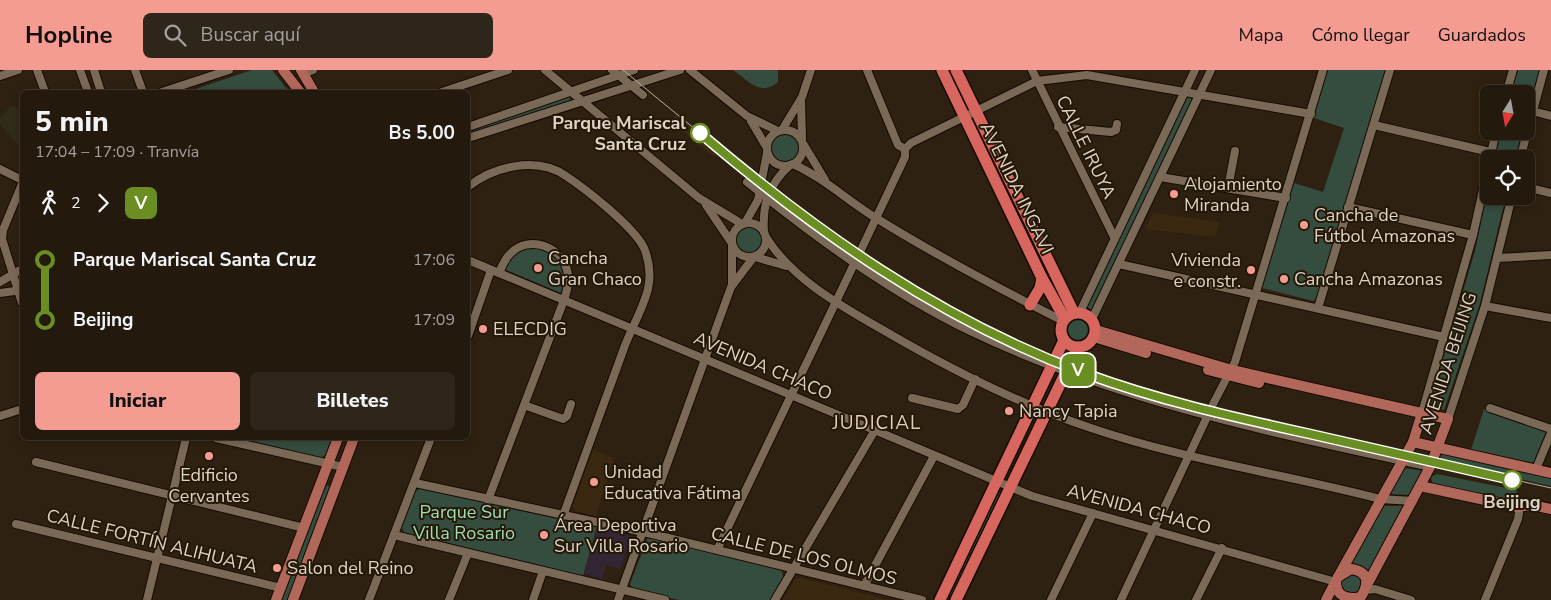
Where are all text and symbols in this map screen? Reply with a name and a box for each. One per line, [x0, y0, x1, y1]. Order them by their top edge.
search box [143, 13, 493, 58]
text: Hopline [25, 19, 113, 51]
icon: search [161, 21, 189, 49]
text: Buscar aquí [201, 22, 300, 48]
text: Mapa [1239, 23, 1284, 47]
text: Cómo llegar [1312, 23, 1410, 47]
text: Guardados [1438, 23, 1526, 47]
north arrow [1480, 85, 1535, 140]
map controls [1480, 85, 1535, 205]
street label: CALLE IRUYA [1051, 91, 1121, 203]
text: 5 min [35, 103, 109, 141]
place label: Parque Mariscal Santa Cruz [552, 111, 686, 156]
street label: AVENIDA INGAVI [975, 118, 1059, 258]
text: Bs 5.00 [389, 120, 455, 146]
marker: Parque Mariscal Santa Cruz [690, 123, 710, 143]
text: 17:04 – 17:09 · Tranvía [35, 141, 199, 163]
button: locate [1480, 150, 1535, 205]
place label: Alojamiento Miranda [1184, 172, 1282, 217]
marker: Alojamiento Miranda [1168, 188, 1180, 200]
icon: walk [35, 189, 63, 217]
icon: forward [89, 189, 117, 217]
text: V [135, 191, 147, 215]
text: 2 [71, 192, 81, 214]
place label: Cancha de Fútbol Amazonas [1314, 203, 1455, 248]
marker: Cancha de Fútbol Amazonas [1298, 219, 1310, 231]
place label: Cancha Gran Chaco [548, 246, 642, 291]
text: Parque Mariscal Santa Cruz [73, 247, 316, 273]
place label: Vivienda e constr. [1170, 248, 1241, 293]
text: 17:06 [413, 249, 455, 271]
marker: Cancha Gran Chaco [532, 262, 544, 274]
marker: Vivienda e constr. [1245, 264, 1257, 276]
place label: Cancha Amazonas [1294, 267, 1443, 291]
marker: Cancha Amazonas [1278, 273, 1290, 285]
street label: AVENIDA BEIJING [1414, 289, 1482, 437]
text: Beijing [73, 307, 134, 333]
text: 17:09 [413, 309, 455, 331]
place label: ELECDIG [493, 317, 567, 341]
marker: ELECDIG [477, 323, 489, 335]
street label: AVENIDA CHACO [690, 326, 836, 406]
line badge: V [1062, 354, 1094, 386]
text: V [1072, 358, 1084, 382]
button: Iniciar [35, 372, 240, 430]
button: Billetes [250, 372, 455, 430]
place label: Nancy Tapia [1019, 399, 1118, 423]
marker: Nancy Tapia [1003, 405, 1015, 417]
district label: JUDICIAL [832, 410, 921, 436]
marker: Edificio Cervantes [203, 450, 215, 462]
place label: Unidad Educativa Fátima [604, 460, 741, 505]
place label: Edificio Cervantes [168, 463, 250, 508]
marker: Beijing [1502, 470, 1522, 490]
marker: Unidad Educativa Fátima [588, 476, 600, 488]
street label: AVENIDA CHACO [1064, 478, 1214, 540]
place label: Beijing [1483, 490, 1541, 514]
park label: Parque Sur Villa Rosario [412, 500, 515, 545]
street label: CALLE FORTÍN ALIHUATA [44, 503, 260, 579]
place label: Área Deportiva Sur Villa Rosario [554, 513, 688, 558]
street label: CALLE DE LOS OLMOS [709, 521, 899, 591]
marker: Área Deportiva Sur Villa Rosario [538, 529, 550, 541]
place label: Salon del Reino [287, 556, 414, 580]
marker: Salon del Reino [271, 562, 283, 574]

